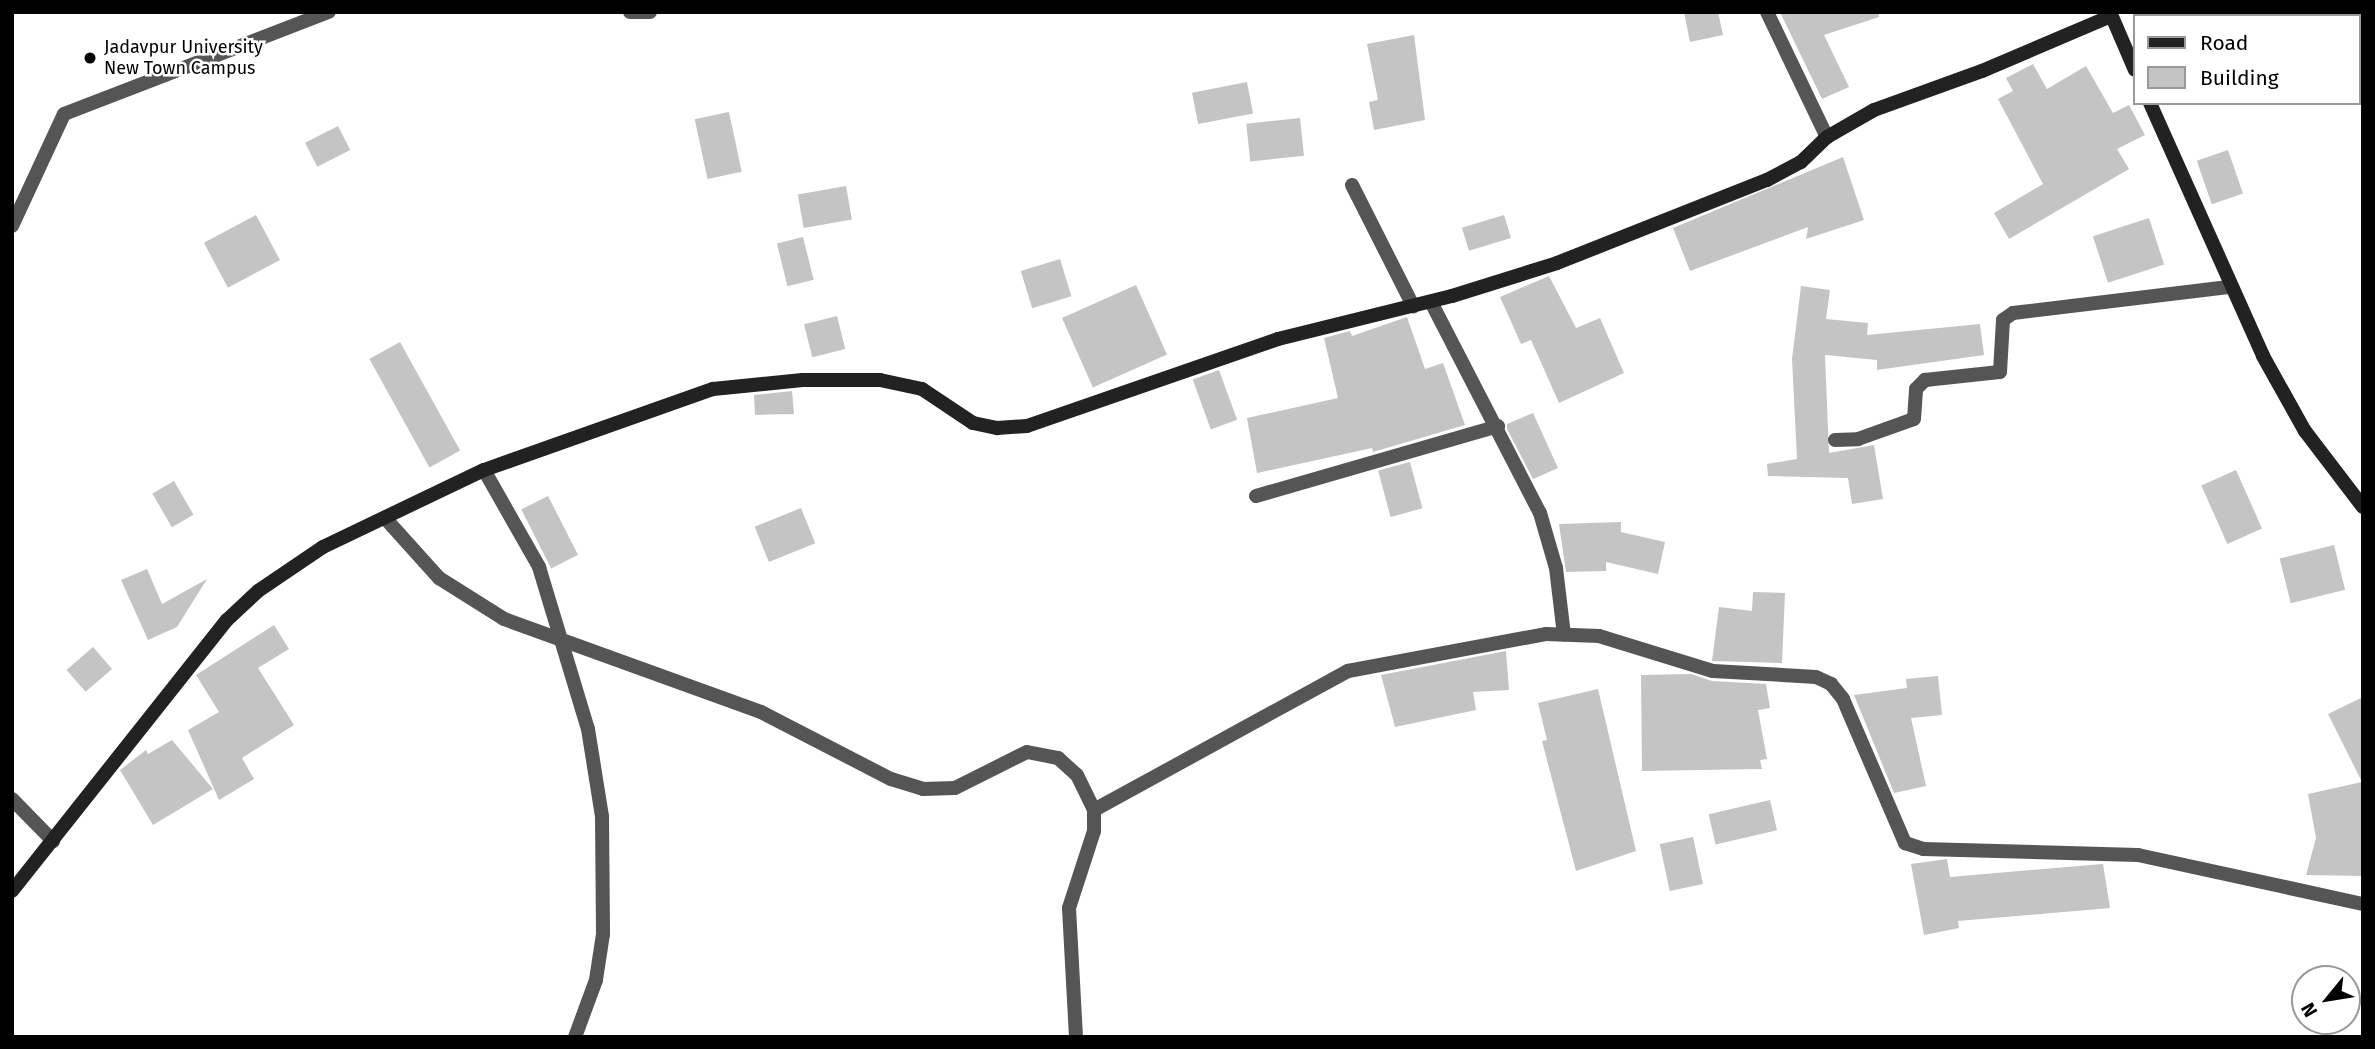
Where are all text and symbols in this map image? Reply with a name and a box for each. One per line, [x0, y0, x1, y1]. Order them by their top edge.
legend [2134, 14, 2361, 105]
text: Road [2200, 30, 2248, 56]
place label: Jadavpur University New Town Campus [104, 37, 263, 80]
marker: Jadavpur University New Town Campus [82, 50, 98, 66]
text: Building [2200, 65, 2279, 91]
north arrow [2291, 965, 2361, 1035]
text: N [2296, 999, 2322, 1021]

